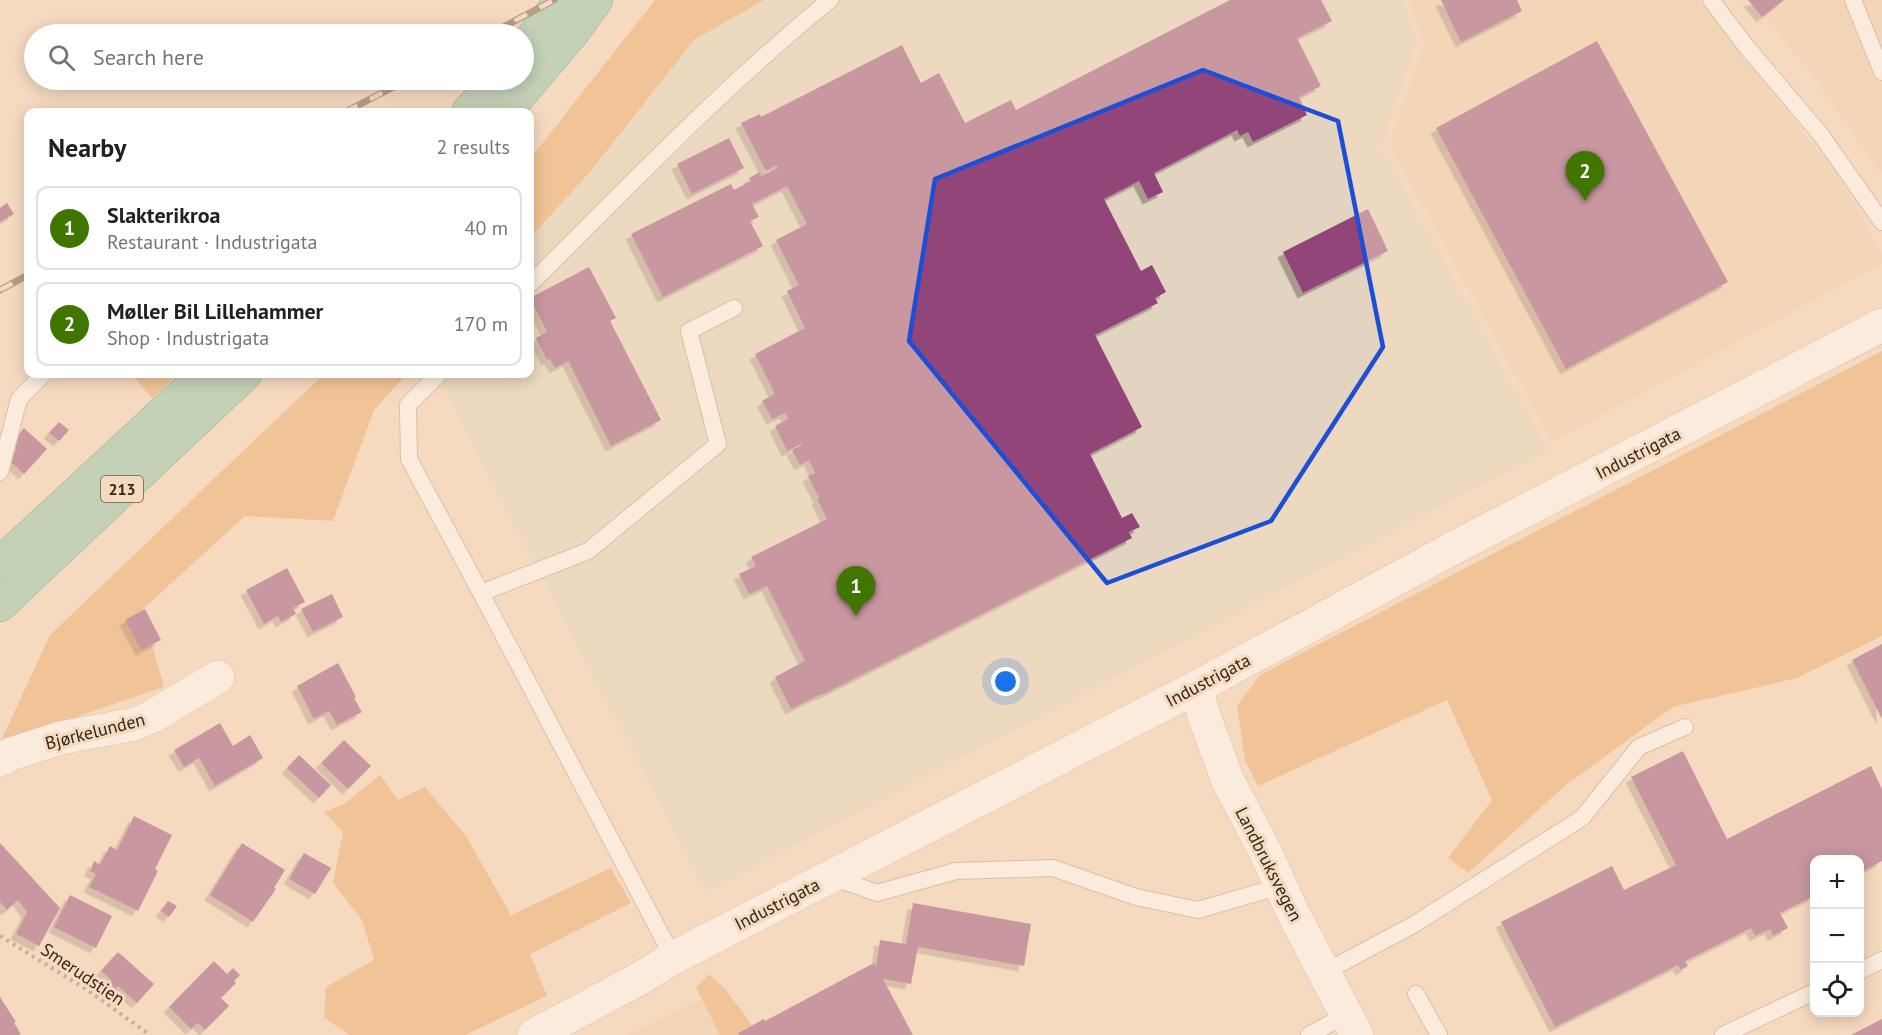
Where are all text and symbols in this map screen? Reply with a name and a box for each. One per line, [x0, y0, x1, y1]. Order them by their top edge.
search box [24, 24, 534, 90]
icon: search [45, 41, 78, 74]
text: Search here [93, 43, 204, 71]
text: Nearby [48, 131, 126, 164]
text: 2 results [437, 134, 510, 160]
pin: 2 [1566, 152, 1604, 201]
text: Slakterikroa [107, 201, 220, 229]
text: 1 [64, 215, 75, 241]
text: 40 m [465, 215, 508, 241]
text: Restaurant · Industrigata [107, 229, 317, 255]
text: Møller Bil Lillehammer [107, 297, 323, 325]
text: 2 [64, 311, 75, 337]
text: 170 m [454, 311, 508, 337]
text: Shop · Industrigata [107, 325, 269, 351]
street label: Industrigata [1591, 422, 1685, 484]
road number: 213 [101, 476, 143, 502]
pin: 1 [836, 566, 876, 616]
street label: Industrigata [1162, 648, 1254, 712]
your location [991, 667, 1020, 696]
street label: Bjørkelunden [43, 707, 147, 755]
street label: Landbruksvegen [1230, 803, 1308, 925]
map controls [1810, 855, 1864, 1017]
button: + [1810, 855, 1864, 909]
street label: Industrigata [730, 873, 824, 935]
button: − [1810, 909, 1864, 963]
street label: Smerudstien [37, 938, 129, 1010]
button: locate [1810, 963, 1864, 1017]

